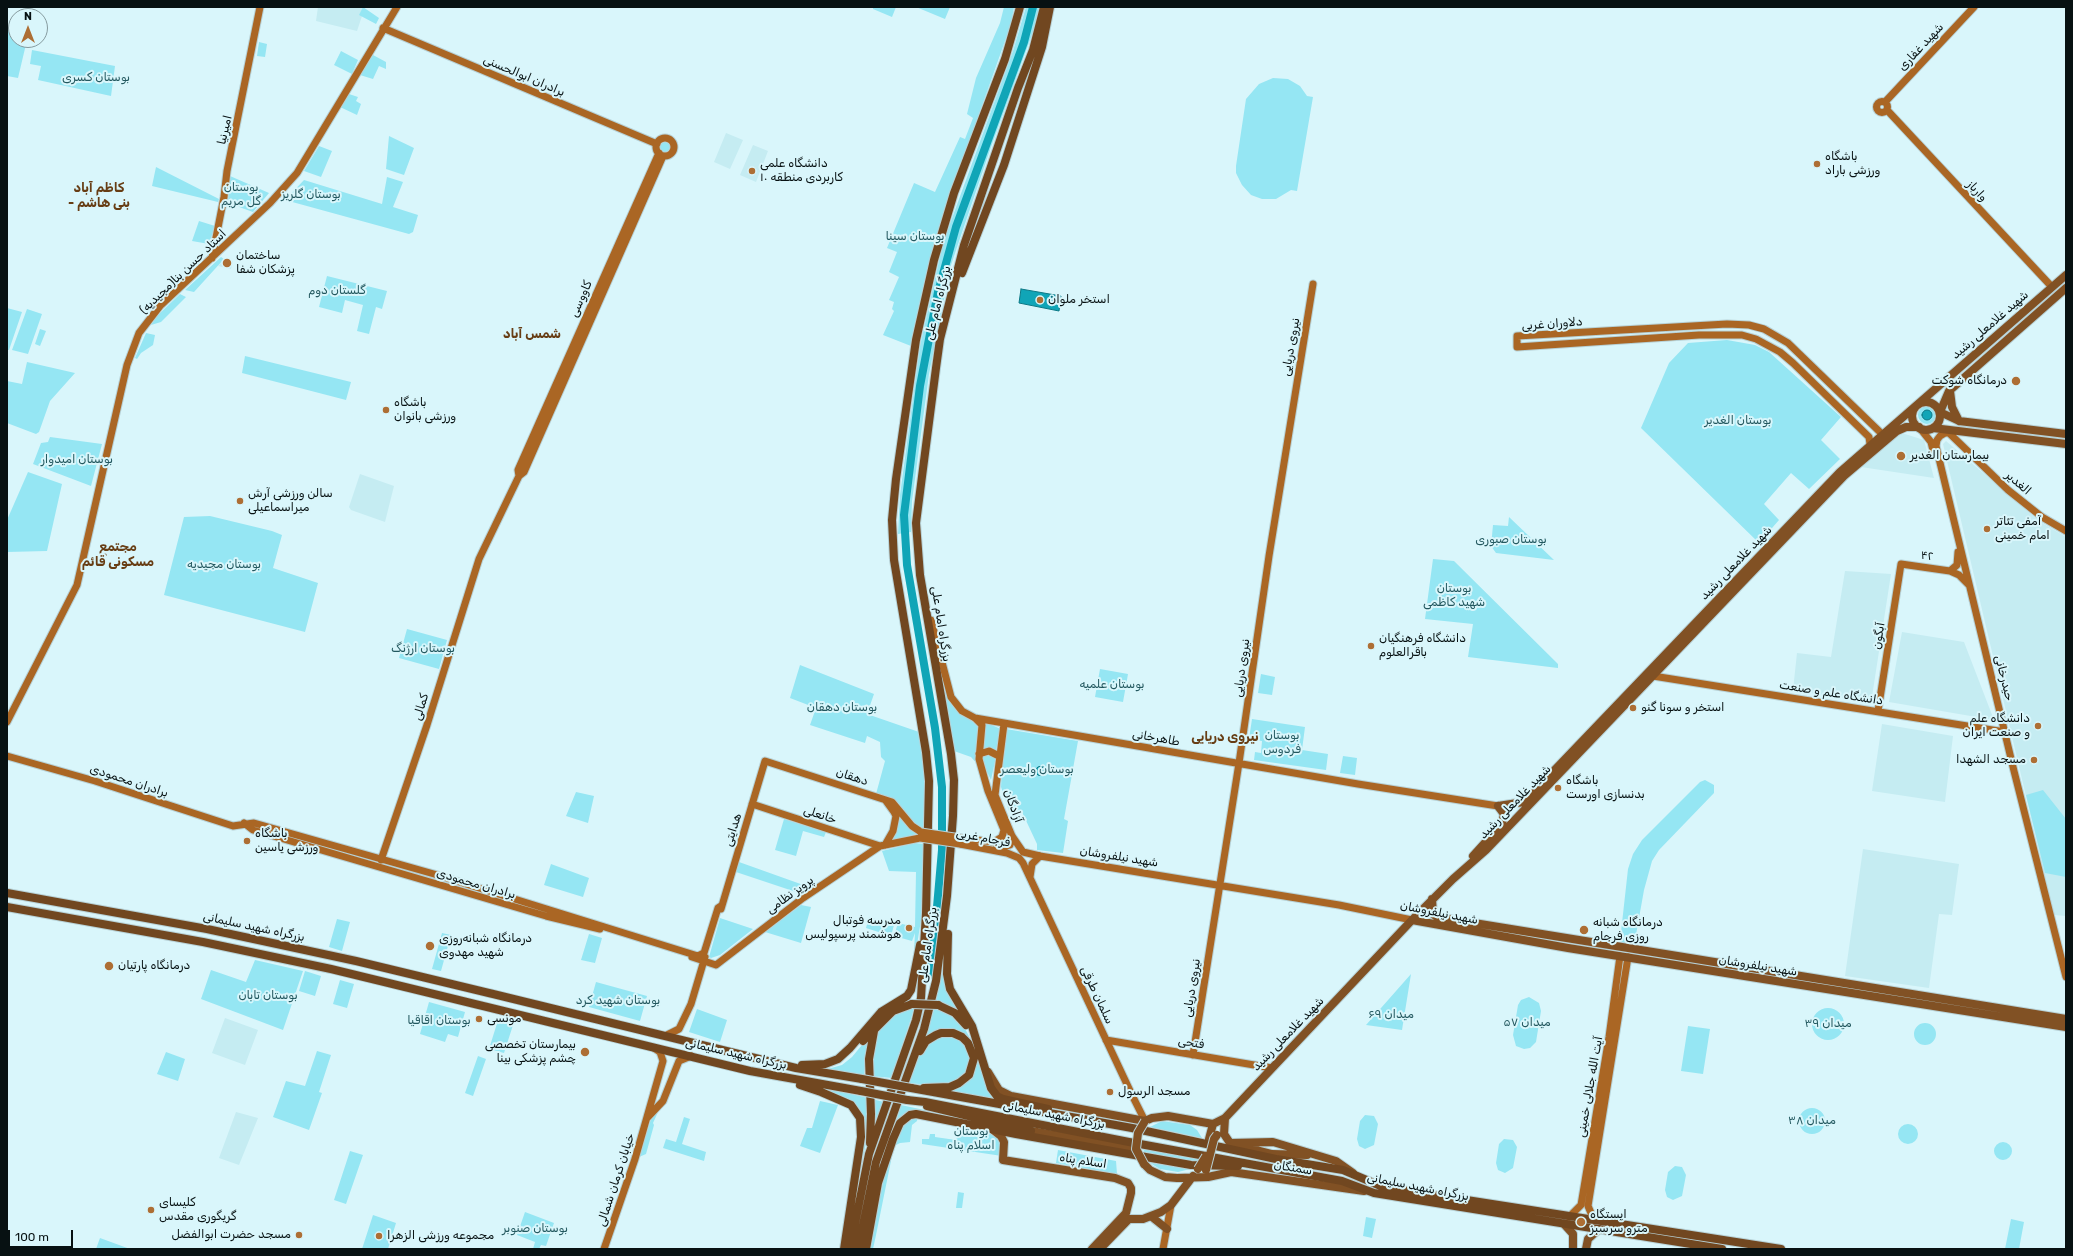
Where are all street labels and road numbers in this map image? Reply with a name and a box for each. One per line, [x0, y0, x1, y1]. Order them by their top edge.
street label: شهید غفاری [1895, 20, 1947, 74]
street label: برادران ابوالحسنی [481, 52, 567, 100]
street label: امیرنیا [215, 114, 235, 146]
street label: وارباز [1964, 177, 1990, 205]
street label: استاد حسن بنا(مجیدیه) [137, 227, 229, 317]
street label: بزرگراه امام علی [922, 264, 954, 342]
street label: کاووسی [567, 278, 595, 320]
street label: شهید غلامعلی رشید [1949, 288, 2031, 362]
street label: دلاوران غربی [1521, 315, 1583, 333]
street label: نیروی دریایی [1279, 317, 1303, 377]
street label: الغدیر [2002, 468, 2034, 498]
street label: شهید غلامعلی رشید [1697, 523, 1775, 603]
street label: ۴۲ [1920, 548, 1934, 564]
street label: بزرگراه امام علی [928, 585, 954, 663]
street label: آبگون [1870, 621, 1888, 651]
street label: نیروی دریایی [1231, 638, 1253, 698]
street label: حیدرخانی [1991, 654, 2017, 702]
street label: دانشگاه علم و صنعت [1778, 678, 1884, 708]
street label: کمالی [410, 692, 432, 722]
street label: طاهرخانی [1131, 727, 1181, 749]
street label: برادران محمودی [88, 762, 170, 800]
street label: شهید غلامعلی رشید [1476, 762, 1554, 842]
street label: دهقان [834, 765, 870, 789]
street label: آزادگان [1000, 787, 1026, 825]
street label: خانعلی [802, 803, 838, 827]
street label: هدایتی [721, 812, 745, 848]
street label: فرجام غربی [955, 826, 1011, 850]
street label: شهید نیلفروشان [1079, 844, 1159, 870]
street label: برادران محمودی [435, 866, 517, 902]
street label: پرویز نظامی [763, 873, 817, 917]
street label: شهید نیلفروشان [1399, 898, 1479, 928]
street label: بزرگراه امام علی [916, 906, 940, 984]
street label: بزرگراه شهید سلیمانی [202, 909, 306, 945]
street label: شهید نیلفروشان [1718, 953, 1798, 979]
street label: نیروی دریایی [1180, 958, 1204, 1018]
street label: سلمان طرقی [1077, 964, 1117, 1026]
street label: شهید غلامعلی رشید [1249, 994, 1327, 1074]
street label: فتحی [1177, 1034, 1205, 1052]
street label: بزرگراه شهید سلیمانی [684, 1035, 788, 1073]
street label: آيت الله جلالى خمينى [1574, 1035, 1606, 1139]
street label: بزرگراه شهید سلیمانی [1002, 1098, 1106, 1132]
street label: خیابان کرمان شمالی [594, 1132, 638, 1228]
street label: اسلام پناه [1058, 1150, 1108, 1172]
street label: سمنگان [1273, 1158, 1313, 1178]
street label: بزرگراه شهید سلیمانی [1366, 1170, 1470, 1204]

